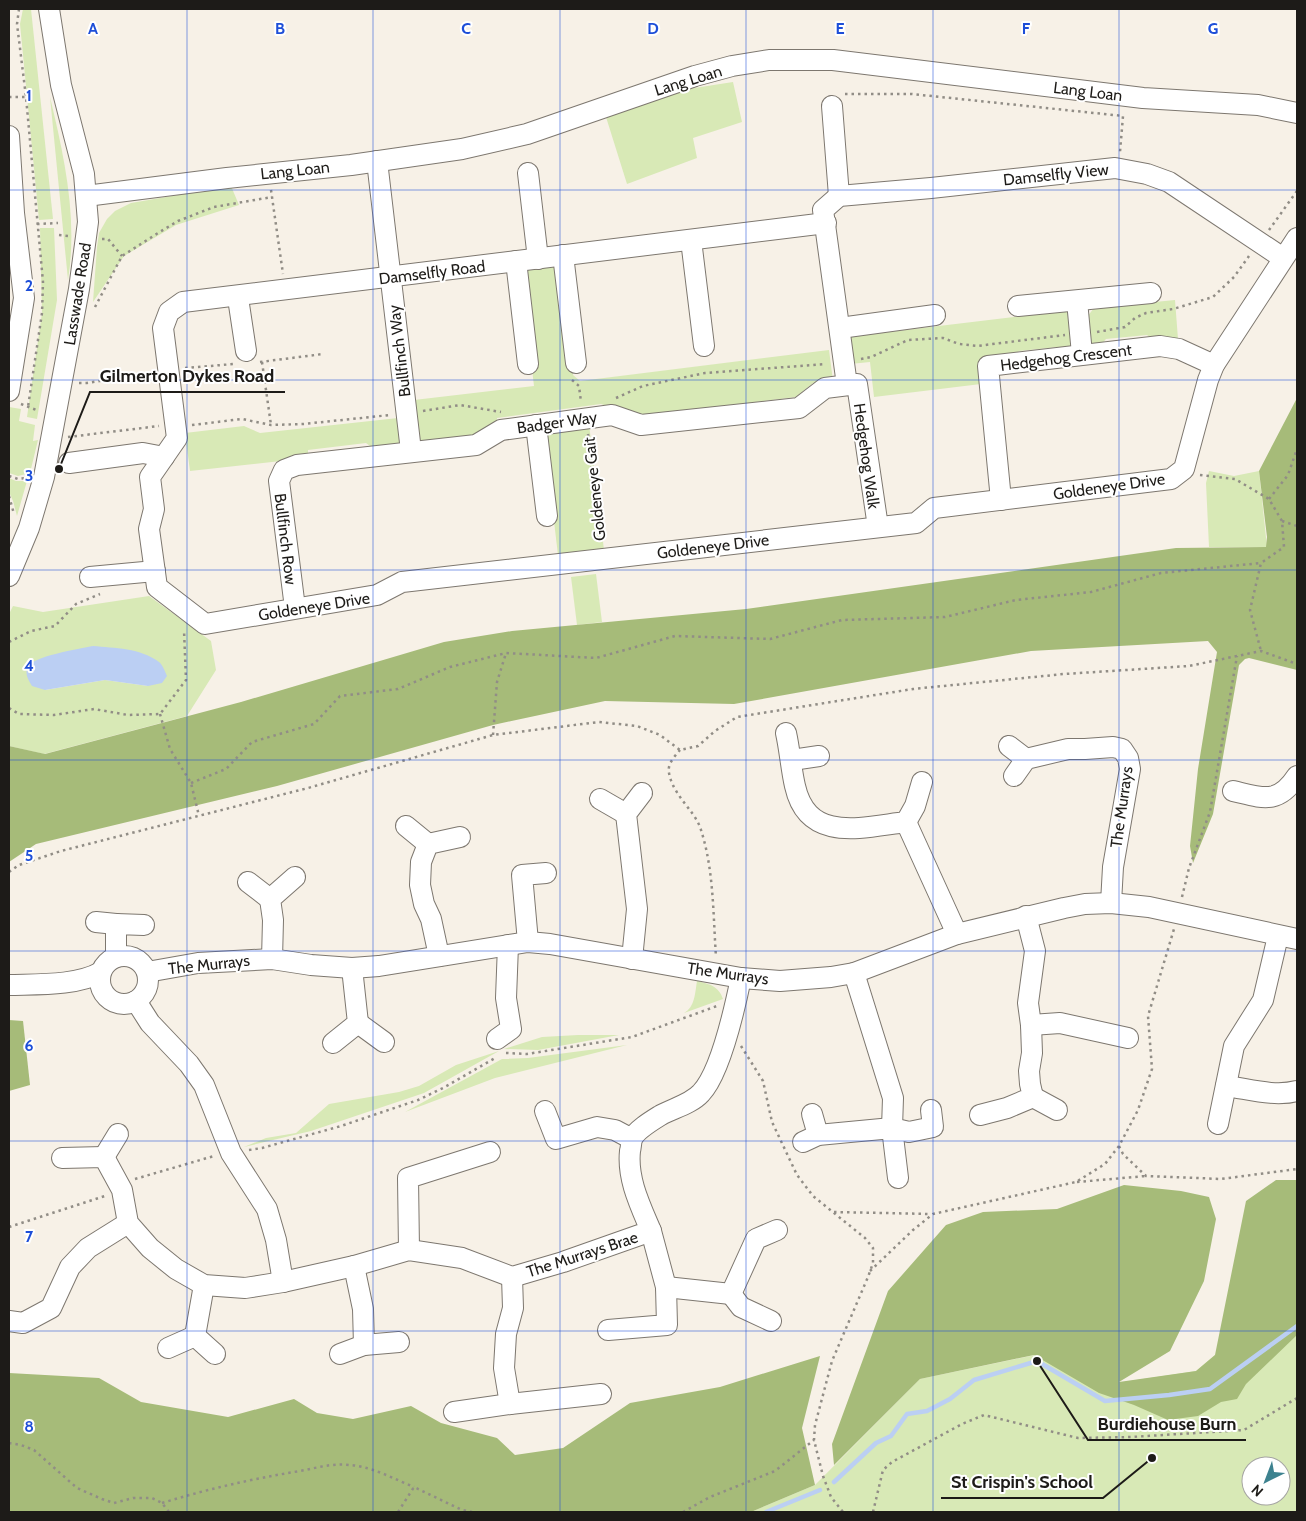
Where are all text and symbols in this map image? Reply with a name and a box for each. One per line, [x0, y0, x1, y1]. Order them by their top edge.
text: A [88, 19, 98, 38]
text: B [275, 19, 285, 38]
text: C [461, 19, 471, 38]
text: D [647, 19, 659, 38]
text: E [835, 19, 845, 38]
text: F [1022, 19, 1031, 38]
text: G [1208, 19, 1218, 38]
street label: Lang Loan [652, 61, 724, 100]
street label: Lang Loan [1052, 78, 1124, 105]
text: 1 [26, 86, 32, 105]
street label: Lang Loan [259, 157, 331, 184]
street label: Damselfly View [1002, 159, 1110, 189]
street label: Lasswade Road [60, 241, 95, 347]
street label: Damselfly Road [378, 257, 486, 288]
text: 2 [25, 276, 33, 295]
street label: Bullfinch Way [384, 304, 415, 398]
street label: Hedgehog Crescent [999, 340, 1133, 375]
callout: Gilmerton Dykes Road [90, 359, 285, 392]
text: Gilmerton Dykes Road [100, 365, 274, 387]
street label: Hedgehog Walk [850, 402, 883, 511]
street label: Badger Way [516, 407, 598, 438]
street label: Goldeneye Gait [580, 436, 609, 542]
text: 3 [25, 466, 33, 485]
street label: Goldeneye Drive [1052, 469, 1166, 504]
street label: Bullfinch Row [270, 492, 301, 586]
street label: Goldeneye Drive [656, 530, 770, 563]
street label: Goldeneye Drive [257, 588, 371, 625]
text: 4 [24, 656, 34, 675]
street label: The Murrays [1106, 765, 1137, 849]
text: 5 [25, 846, 33, 865]
street label: The Murrays [167, 951, 251, 978]
street label: The Murrays [686, 958, 770, 989]
text: 6 [25, 1036, 34, 1055]
text: 7 [25, 1227, 34, 1246]
street label: The Murrays Brae [524, 1228, 640, 1281]
callout: Burdiehouse Burn [1088, 1407, 1246, 1440]
text: Burdiehouse Burn [1098, 1413, 1236, 1435]
text: 8 [24, 1417, 34, 1436]
north arrow [1241, 1456, 1291, 1506]
callout: St Crispin's School [941, 1465, 1103, 1498]
text: St Crispin's School [951, 1471, 1093, 1493]
text: N [1248, 1481, 1267, 1501]

